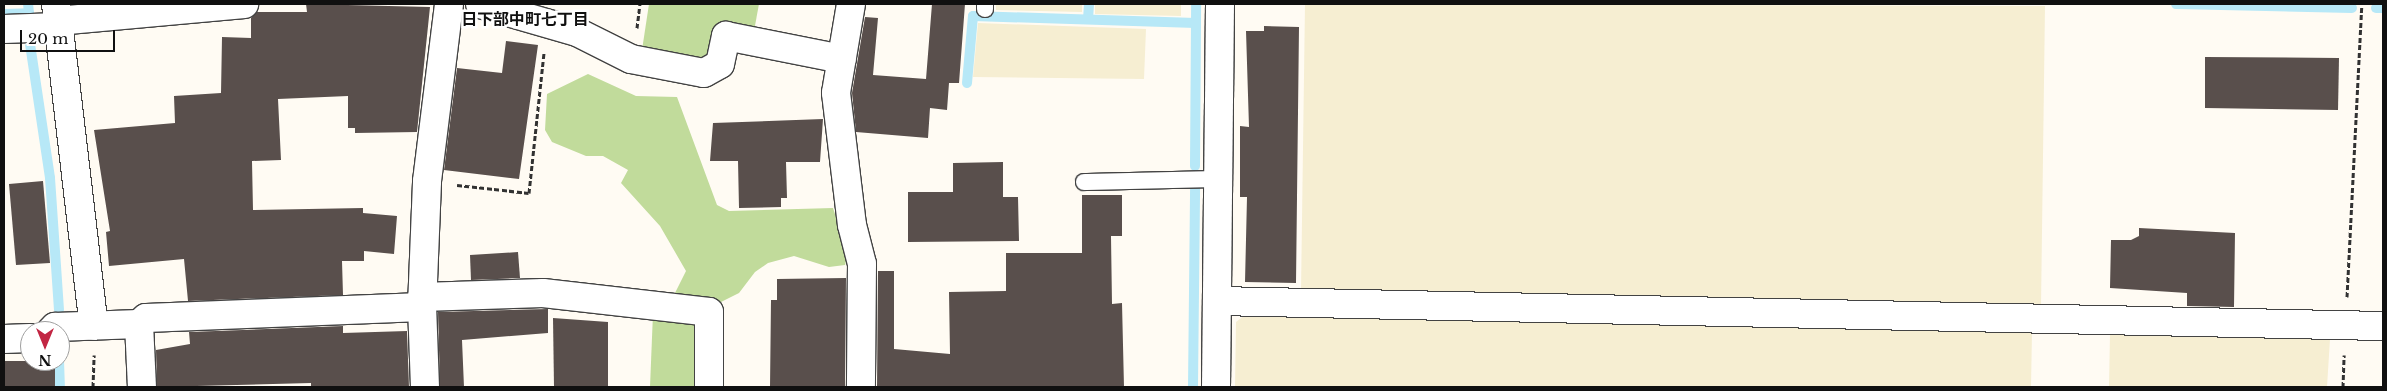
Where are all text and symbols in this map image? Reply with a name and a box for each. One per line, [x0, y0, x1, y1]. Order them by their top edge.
district label: 日下部中町七丁目 [461, 9, 589, 29]
scale bar [22, 20, 118, 52]
text: 20 m [28, 29, 68, 48]
north arrow [20, 321, 70, 371]
text: N [38, 351, 52, 369]

